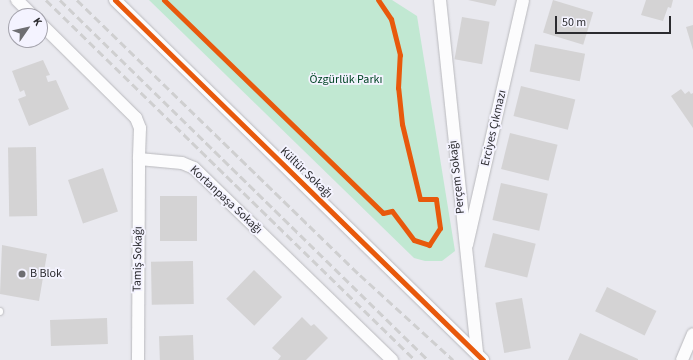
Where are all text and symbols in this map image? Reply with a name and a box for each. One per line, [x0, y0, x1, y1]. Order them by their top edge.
north arrow [8, 8, 48, 48]
scale bar [557, 8, 673, 34]
text: 50 m [562, 14, 586, 31]
text: K [29, 15, 46, 29]
park label: Özgürlük Parkı [310, 73, 382, 87]
street label: Erciyes Çıkmazı [478, 89, 510, 167]
street label: Perçem Sokağı [446, 140, 468, 214]
street label: Kültür Sokağı [277, 144, 335, 202]
street label: Kortanpaşa Sokağı [187, 163, 265, 237]
street label: Tamiş Sokağı [130, 226, 146, 292]
place label: B Blok [30, 267, 62, 281]
marker: B Blok [17, 269, 27, 279]

